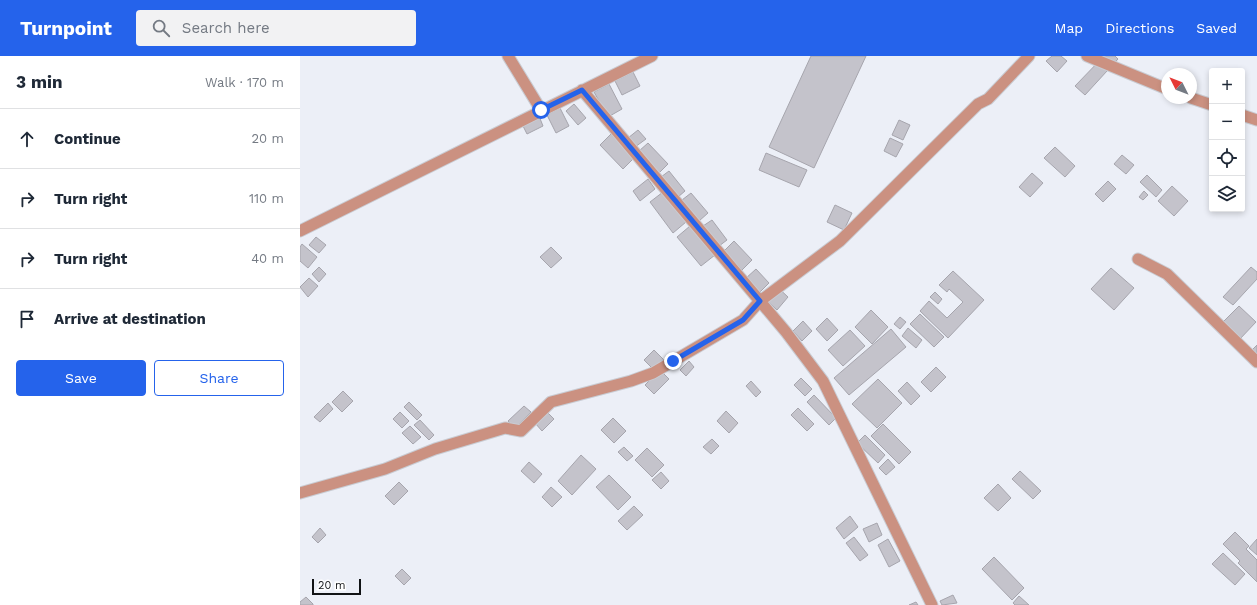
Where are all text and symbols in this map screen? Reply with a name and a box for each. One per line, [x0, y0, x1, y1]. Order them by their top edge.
search box [136, 10, 416, 46]
text: Turnpoint [20, 17, 112, 40]
icon: search [150, 17, 172, 39]
text: Search here [182, 19, 270, 37]
text: Map [1055, 20, 1083, 36]
text: Directions [1105, 20, 1174, 36]
text: Saved [1196, 20, 1237, 36]
north arrow [1161, 68, 1197, 104]
map controls [1209, 68, 1245, 212]
button: + [1209, 68, 1245, 104]
text: 3 min [16, 72, 62, 92]
text: Walk · 170 m [205, 75, 284, 90]
route start [532, 101, 550, 119]
button: − [1209, 104, 1245, 140]
icon: ahead [16, 128, 38, 150]
text: Continue [54, 130, 121, 148]
text: 20 m [252, 131, 284, 146]
button: locate [1209, 140, 1245, 176]
button: layers [1209, 176, 1245, 212]
icon: right [16, 188, 38, 210]
text: Turn right [54, 190, 127, 208]
text: 110 m [249, 191, 284, 206]
icon: right [16, 248, 38, 270]
text: Turn right [54, 250, 127, 268]
text: 40 m [251, 251, 284, 266]
icon: arrive [16, 308, 38, 330]
text: Arrive at destination [54, 310, 206, 328]
route end [664, 352, 682, 370]
button: Save [16, 360, 146, 396]
button: Share [154, 360, 284, 396]
scale bar [312, 577, 361, 596]
text: 20 m [318, 579, 346, 592]

